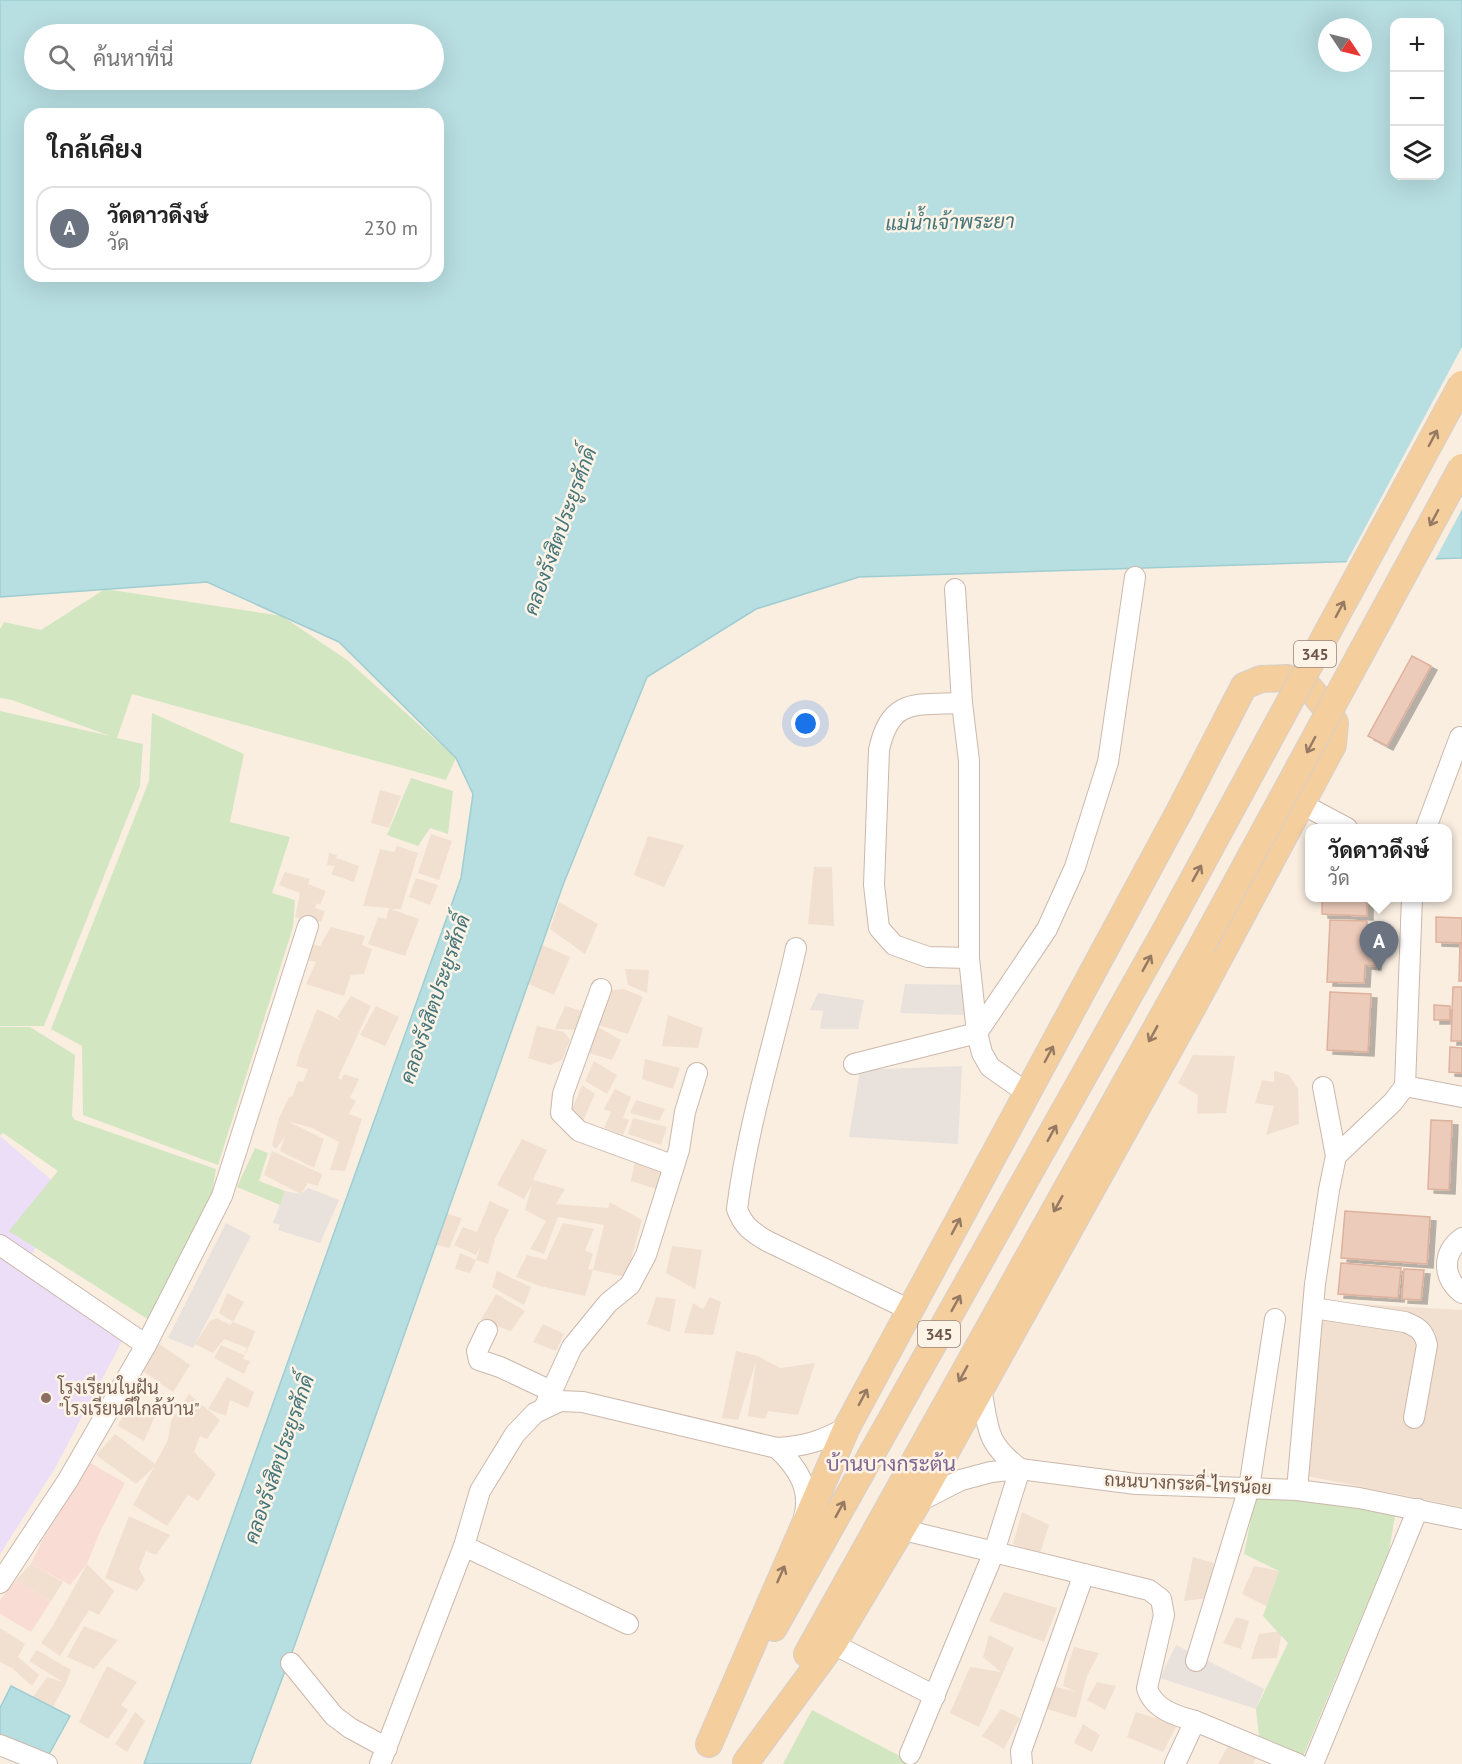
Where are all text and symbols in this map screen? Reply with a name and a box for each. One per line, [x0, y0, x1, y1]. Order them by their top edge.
north arrow [1318, 18, 1372, 72]
map controls [1390, 18, 1444, 180]
button: + [1390, 18, 1444, 72]
search box [24, 24, 444, 90]
icon: search [45, 41, 78, 74]
text: ค้นหาที่นี่ [93, 44, 173, 72]
button: − [1390, 72, 1444, 126]
button: layers [1390, 126, 1444, 180]
text: ใกล้เคียง [48, 132, 143, 165]
text: วัดดาวดึงษ์ [107, 201, 209, 229]
water label: แม่น้ำเจ้าพระยา [885, 203, 1015, 236]
text: A [63, 215, 76, 241]
text: 230 m [364, 215, 418, 241]
text: วัด [107, 230, 129, 256]
one-way arrow [1427, 430, 1439, 447]
water label: คลองรังสิตประยูรศักดิ์ [513, 438, 606, 619]
one-way arrow [1428, 509, 1440, 526]
one-way arrow [1335, 601, 1346, 619]
road number: 345 [1294, 641, 1336, 667]
your location [791, 709, 820, 738]
one-way arrow [1305, 736, 1317, 753]
popup [1305, 824, 1452, 902]
text: วัดดาวดึงษ์ [1328, 836, 1429, 864]
one-way arrow [1191, 865, 1203, 882]
text: วัด [1328, 865, 1350, 891]
water label: คลองรังสิตประยูรศักดิ์ [389, 906, 479, 1088]
pin: A [1360, 922, 1398, 971]
one-way arrow [1141, 955, 1153, 972]
one-way arrow [1147, 1025, 1159, 1042]
one-way arrow [1043, 1046, 1055, 1063]
one-way arrow [1046, 1125, 1058, 1142]
one-way arrow [1052, 1195, 1064, 1212]
one-way arrow [951, 1217, 962, 1235]
one-way arrow [950, 1295, 962, 1312]
road number: 345 [918, 1321, 960, 1347]
one-way arrow [957, 1365, 969, 1382]
water label: คลองรังสิตประยูรศักดิ์ [233, 1366, 323, 1548]
place label: โรงเรียนในฝัน "โรงเรียนดีใกล้บ้าน" [57, 1375, 200, 1420]
one-way arrow [857, 1389, 869, 1406]
marker: โรงเรียนในฝัน "โรงเรียนดีใกล้บ้าน" [39, 1391, 53, 1405]
district label: บ้านบางกระต้น [826, 1450, 956, 1477]
street label: ถนนบางกระดี่-ไทรน้อย [1104, 1464, 1273, 1499]
one-way arrow [835, 1501, 846, 1519]
one-way arrow [777, 1565, 788, 1583]

